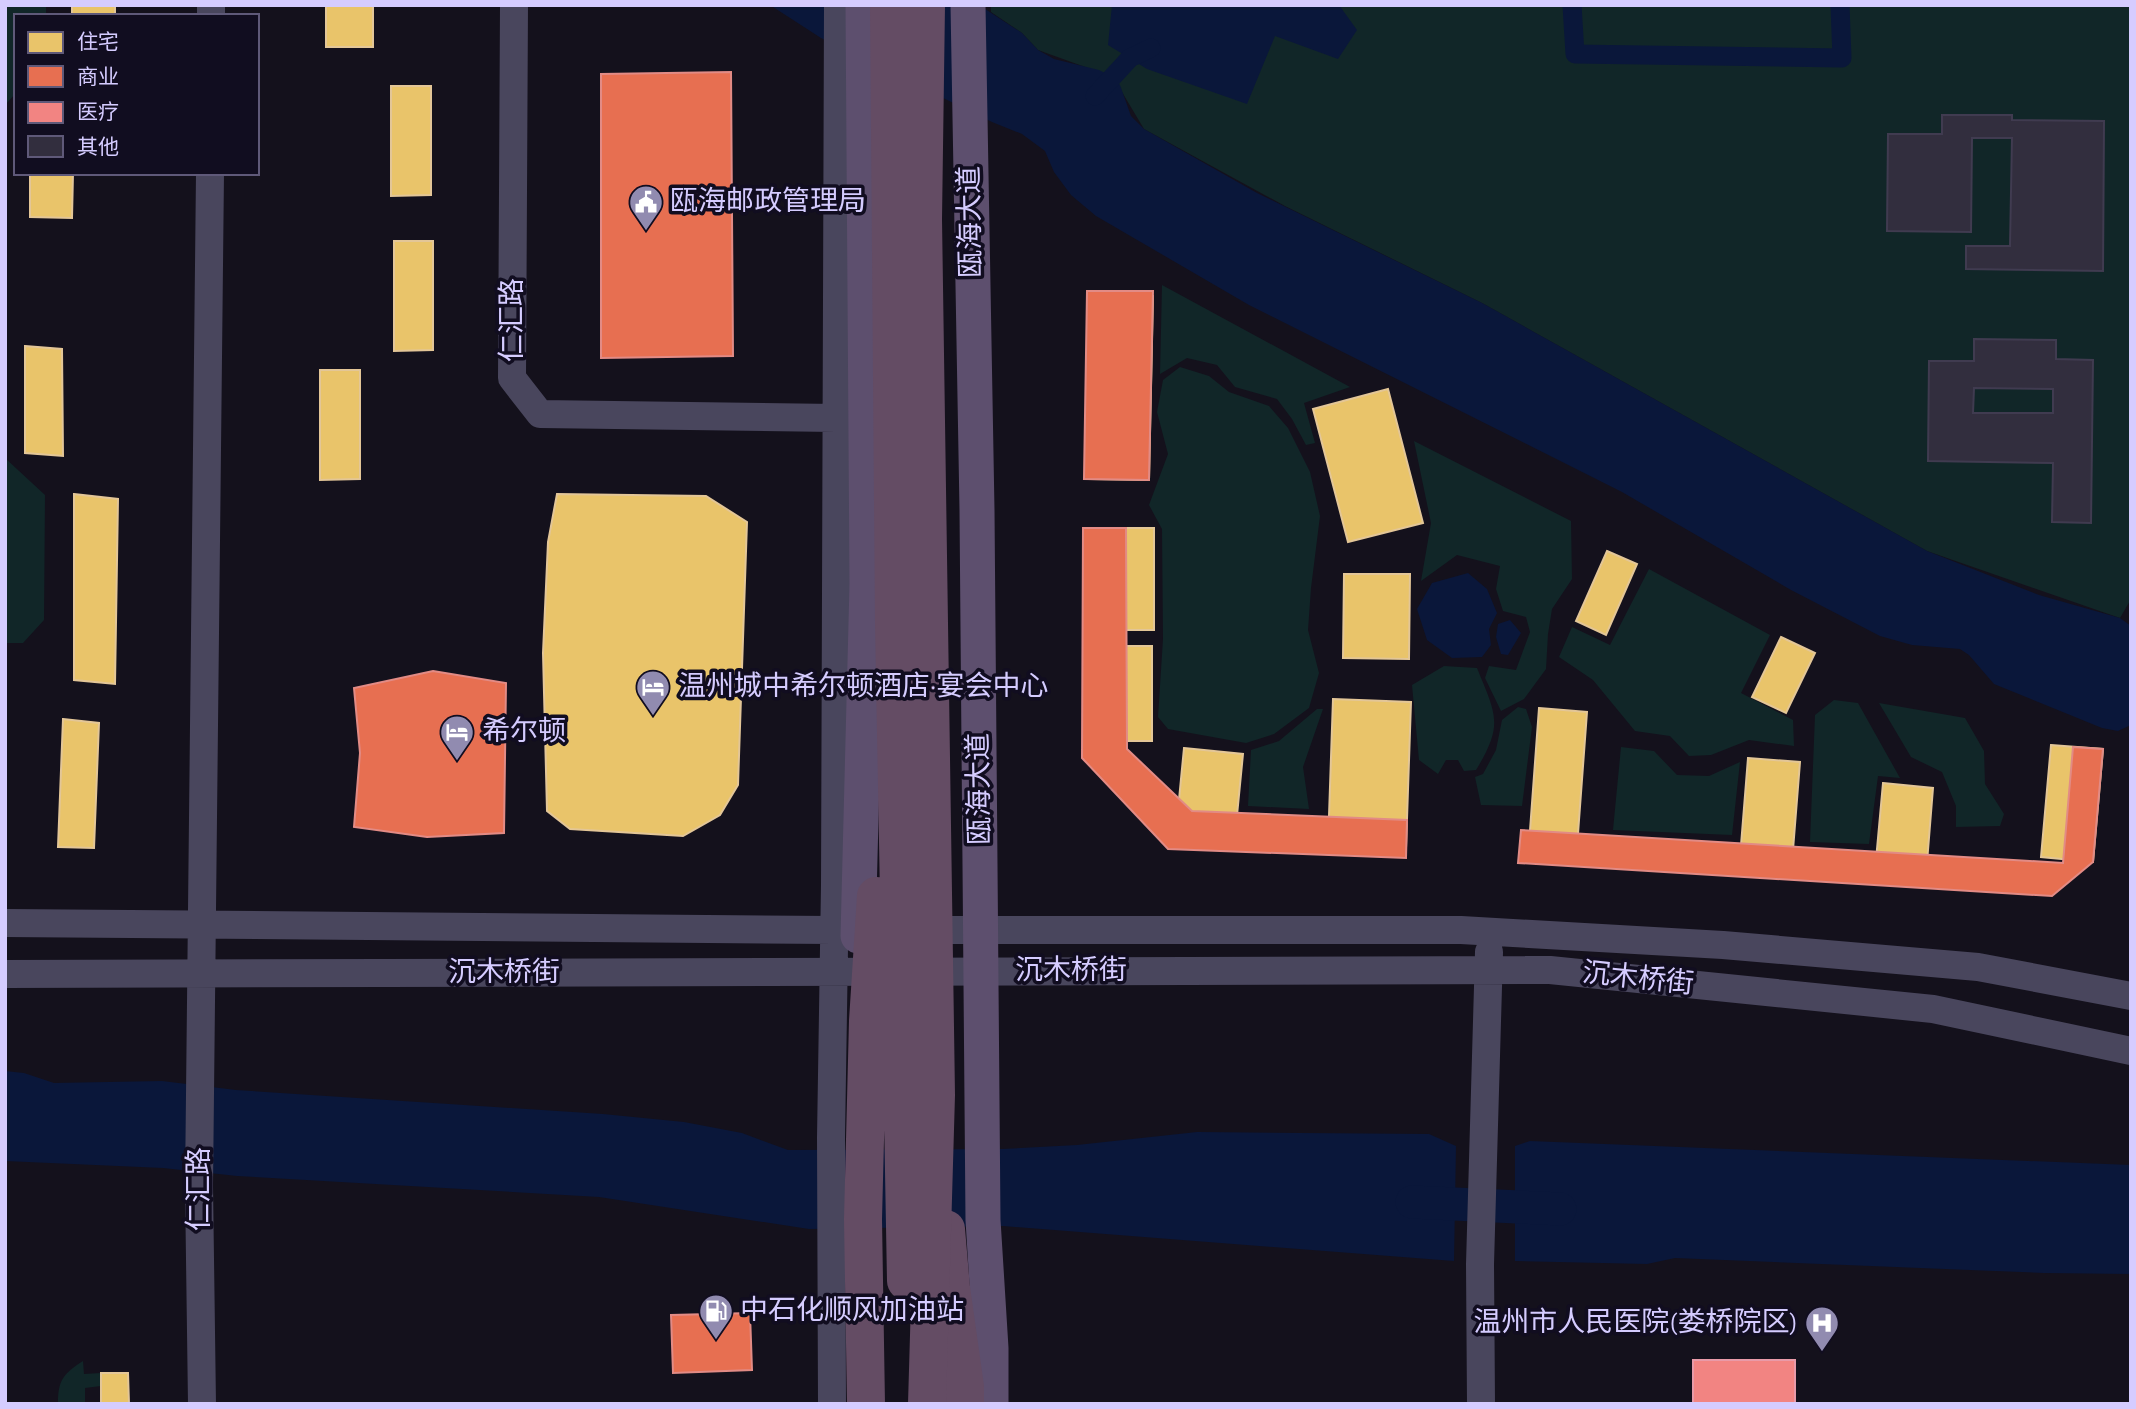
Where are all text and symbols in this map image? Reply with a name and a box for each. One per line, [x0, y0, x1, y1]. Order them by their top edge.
legend [14, 14, 259, 175]
text: 住宅 [77, 31, 119, 53]
text: 商业 [77, 66, 119, 88]
text: 医疗 [77, 101, 119, 123]
text: 其他 [77, 136, 119, 158]
street label: 瓯海大道 [954, 166, 986, 278]
public building icon: 瓯海邮政管理局 [627, 183, 665, 232]
place label: 瓯海邮政管理局 [670, 186, 866, 216]
street label: 仁汇路 [497, 278, 527, 362]
hotel icon: 温州城中希尔顿酒店·宴会中心 [634, 668, 672, 717]
place label: 温州城中希尔顿酒店·宴会中心 [678, 671, 1048, 701]
hotel icon: 希尔顿 [438, 713, 476, 762]
place label: 希尔顿 [482, 716, 566, 746]
street label: 瓯海大道 [963, 733, 995, 845]
street label: 沉木桥街 [1015, 955, 1127, 985]
street label: 沉木桥街 [448, 957, 560, 987]
street label: 沉木桥街 [1581, 957, 1695, 999]
street label: 仁汇路 [184, 1147, 214, 1231]
fuel station icon: 中石化顺风加油站 [697, 1292, 735, 1341]
place label: 中石化顺风加油站 [740, 1295, 964, 1325]
hospital icon: 温州市人民医院(娄桥院区) [1803, 1304, 1841, 1353]
place label: 温州市人民医院(娄桥院区) [1473, 1307, 1798, 1337]

